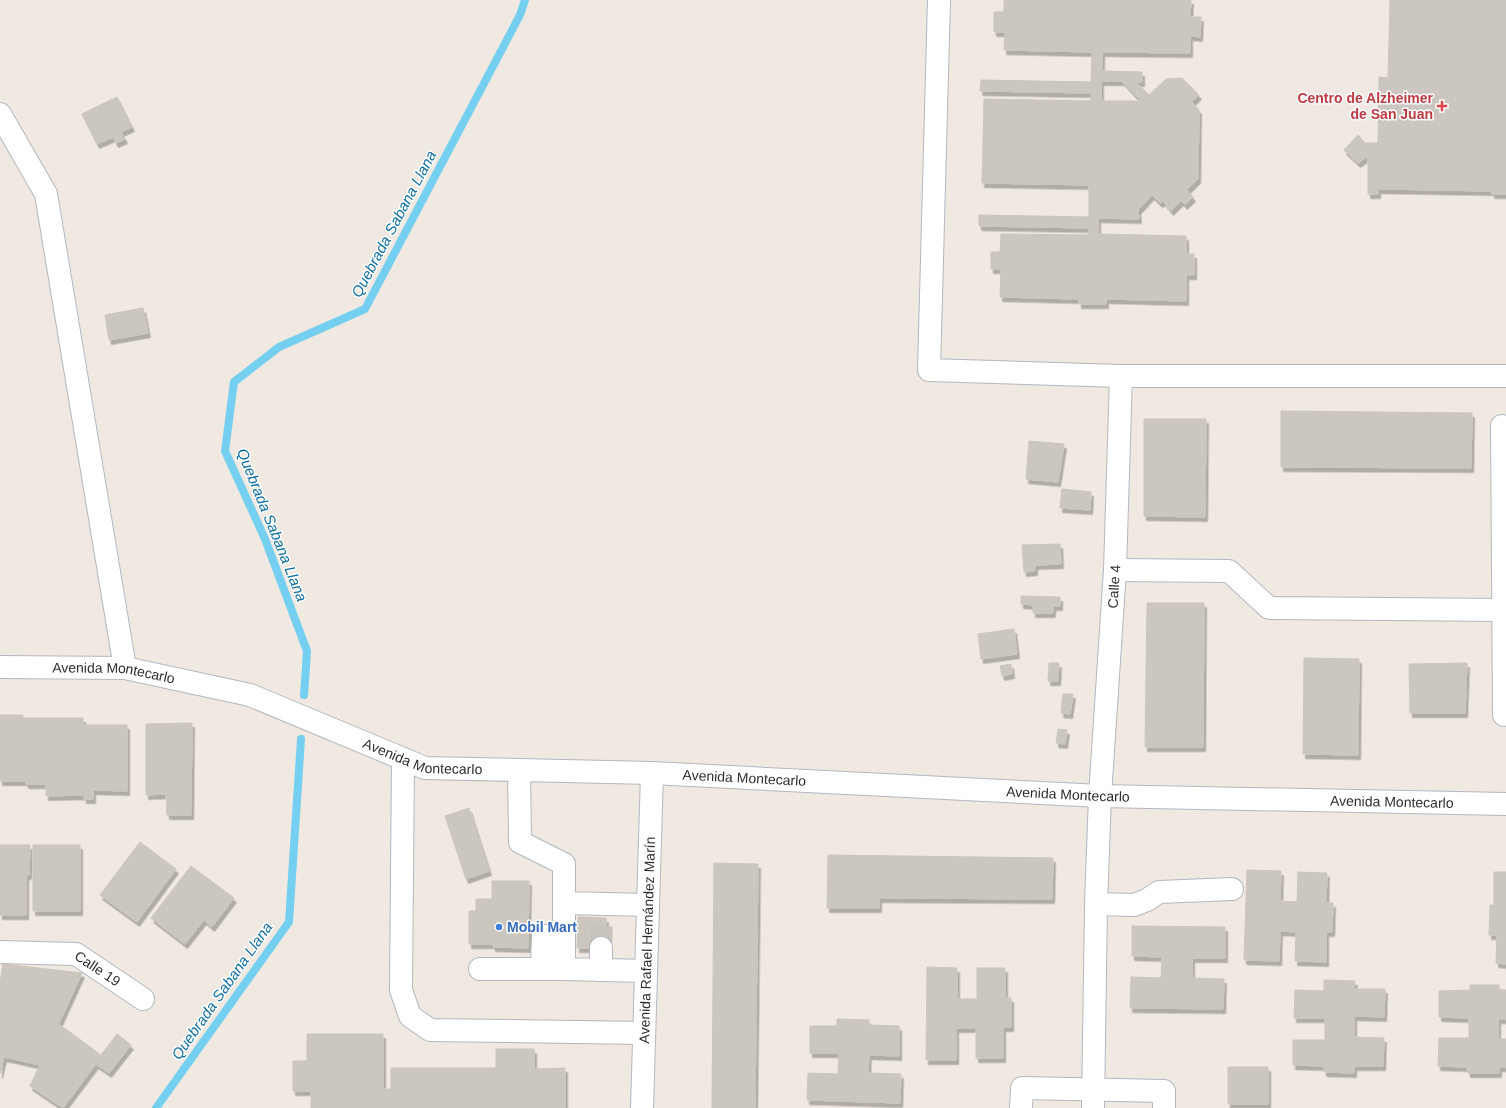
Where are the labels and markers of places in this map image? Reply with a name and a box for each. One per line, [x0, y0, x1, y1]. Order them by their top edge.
place label: Centro de Alzheimer de San Juan [1297, 90, 1434, 122]
marker: Centro de Alzheimer de San Juan [1436, 100, 1448, 112]
place label: Mobil Mart [507, 919, 577, 935]
marker: Mobil Mart [494, 922, 504, 932]

